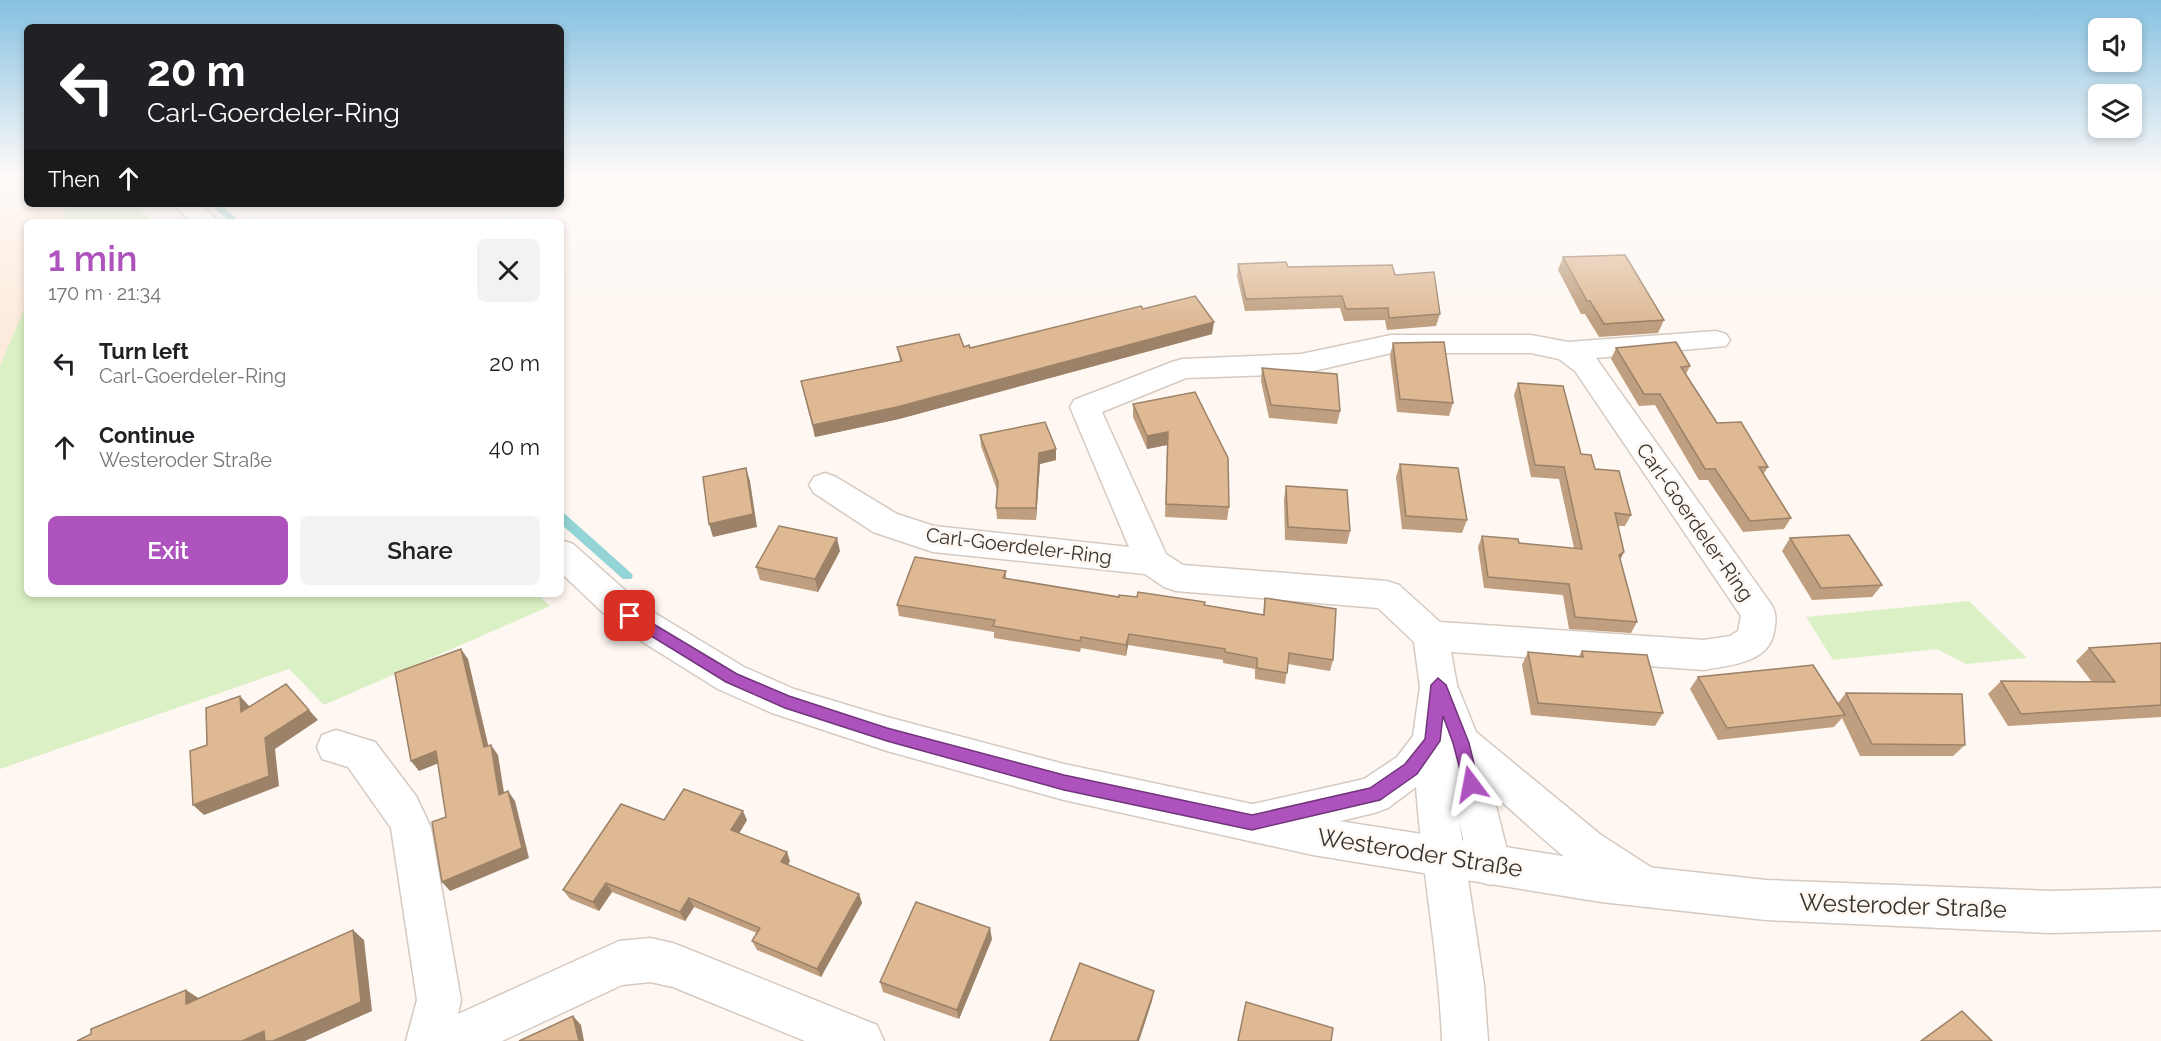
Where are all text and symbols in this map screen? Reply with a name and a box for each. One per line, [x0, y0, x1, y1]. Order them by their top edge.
map controls [2088, 18, 2142, 138]
button: sound [2088, 18, 2142, 72]
text: 20 m [147, 47, 246, 96]
icon: left [48, 48, 126, 126]
button: layers [2088, 84, 2142, 138]
text: Carl-Goerdeler-Ring [147, 97, 400, 128]
icon: ahead [112, 162, 145, 195]
text: Then [48, 166, 100, 192]
text: 1 min [48, 237, 137, 279]
button: close [477, 239, 540, 302]
text: 170 m · 21:34 [48, 281, 161, 305]
text: Turn left [99, 338, 189, 364]
icon: left [48, 347, 81, 380]
text: 20 m [489, 350, 540, 376]
text: Carl-Goerdeler-Ring [99, 364, 286, 388]
text: Continue [99, 422, 195, 448]
icon: ahead [48, 431, 81, 464]
text: 40 m [489, 434, 540, 460]
street label: Carl-Goerdeler-Ring [1631, 438, 1759, 606]
text: Westeroder Straße [99, 448, 272, 472]
button: Exit [48, 516, 288, 585]
button: Share [300, 516, 540, 585]
street label: Carl-Goerdeler-Ring [925, 523, 1113, 569]
pin [604, 590, 655, 641]
icon: arrive [613, 599, 646, 632]
position arrow [1439, 752, 1503, 816]
street label: Westeroder Straße [1315, 822, 1525, 883]
street label: Westeroder Straße [1799, 887, 2007, 924]

